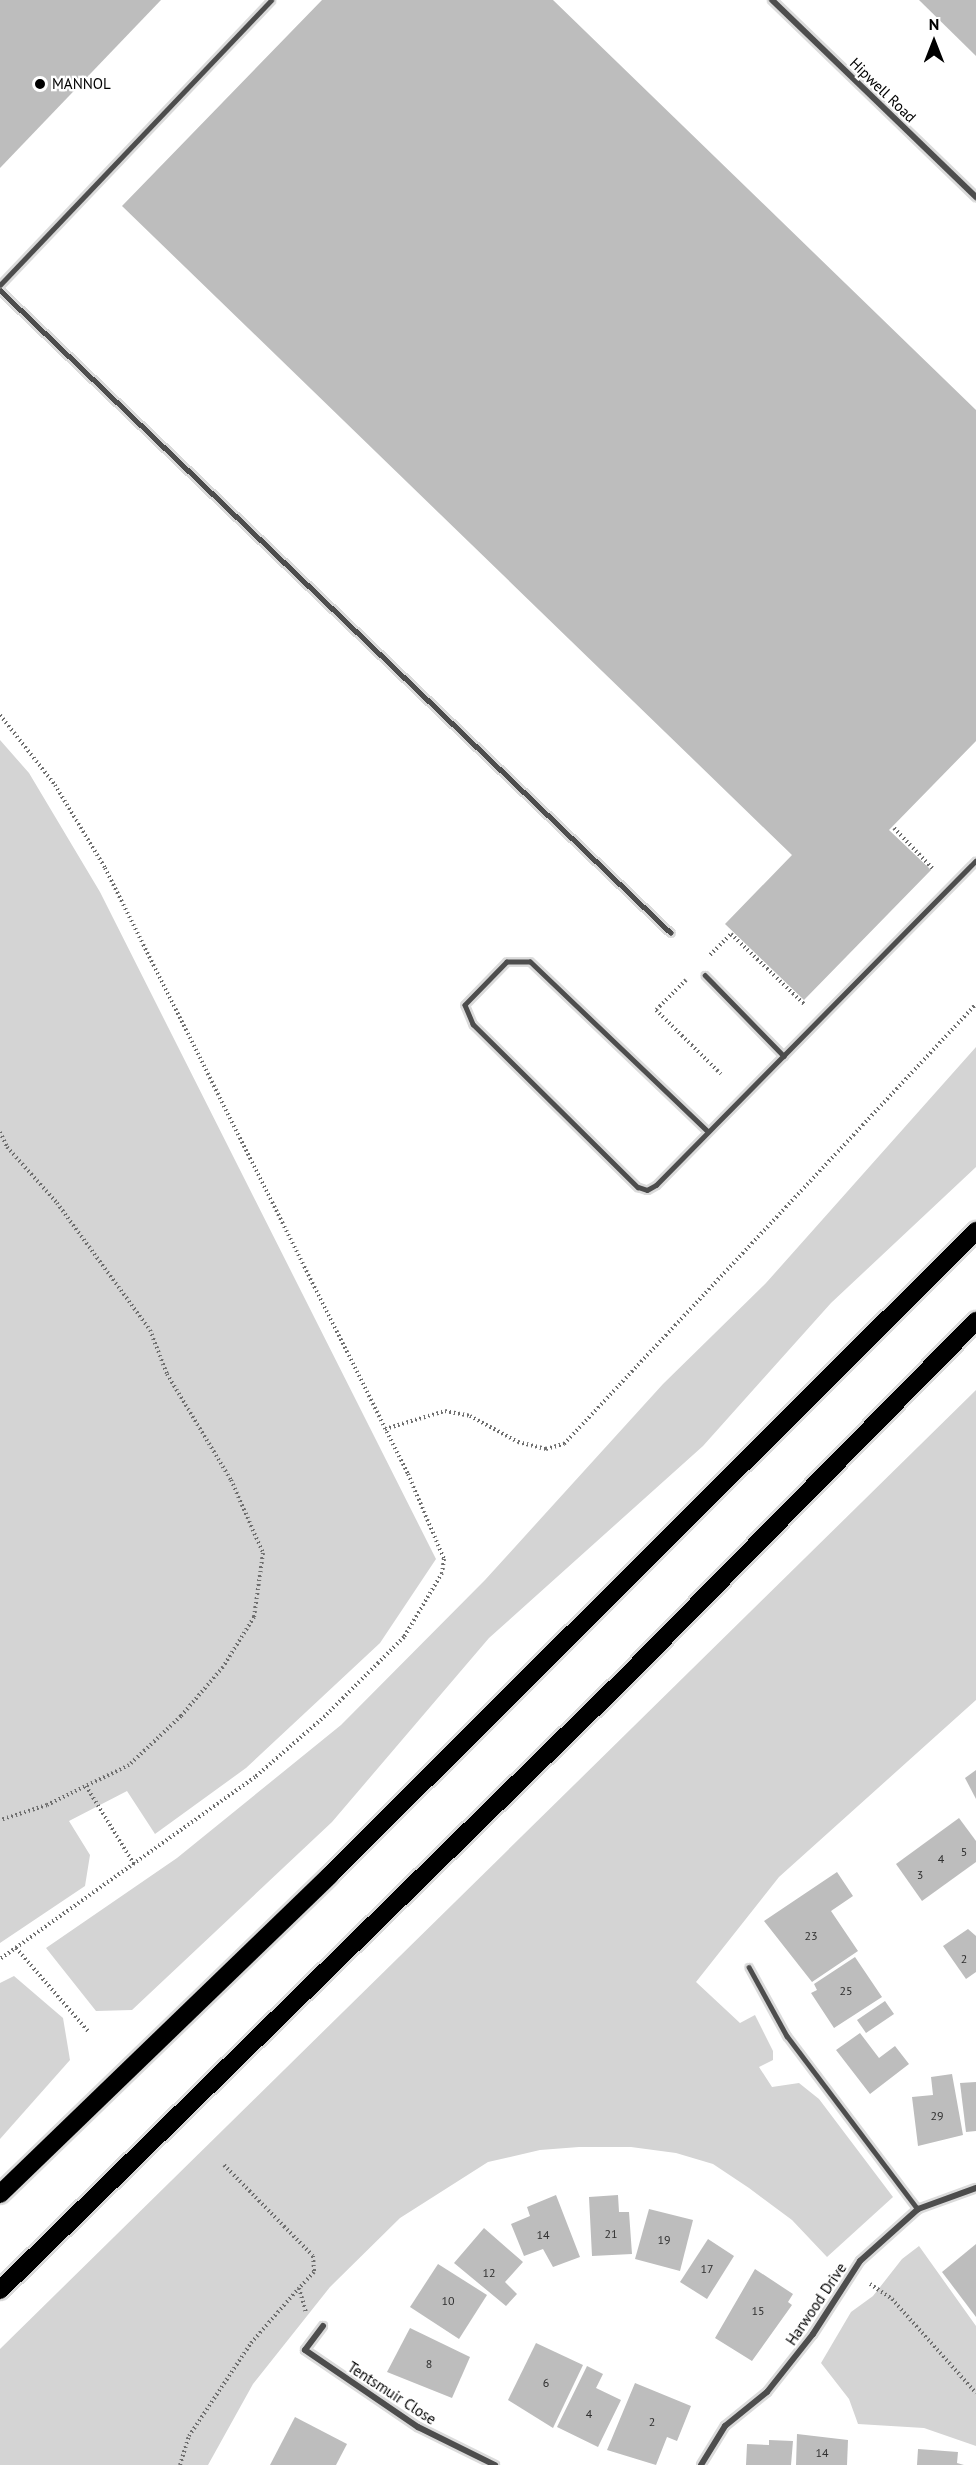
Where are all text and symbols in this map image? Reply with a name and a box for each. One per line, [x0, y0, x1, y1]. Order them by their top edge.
north arrow [904, 12, 964, 72]
text: N [929, 14, 939, 34]
street label: Hipwell Road [846, 54, 920, 126]
place label: MANNOL [52, 75, 111, 93]
marker: MANNOL [33, 77, 47, 91]
house number: 5 [961, 1845, 967, 1859]
house number: 4 [938, 1852, 944, 1866]
house number: 3 [917, 1868, 923, 1882]
house number: 23 [804, 1929, 818, 1943]
house number: 2 [961, 1952, 967, 1966]
house number: 25 [839, 1984, 853, 1998]
house number: 29 [930, 2109, 944, 2123]
house number: 21 [604, 2227, 618, 2241]
house number: 14 [536, 2228, 550, 2242]
house number: 19 [657, 2233, 671, 2247]
street label: Harwood Drive [782, 2259, 850, 2349]
house number: 17 [700, 2262, 714, 2276]
house number: 12 [482, 2266, 496, 2280]
house number: 10 [441, 2294, 455, 2308]
house number: 15 [751, 2304, 765, 2318]
house number: 8 [426, 2357, 432, 2371]
street label: Tentsmuir Close [344, 2358, 440, 2428]
house number: 6 [543, 2376, 549, 2390]
house number: 4 [586, 2407, 592, 2421]
house number: 2 [649, 2415, 655, 2429]
house number: 14 [815, 2446, 829, 2460]

